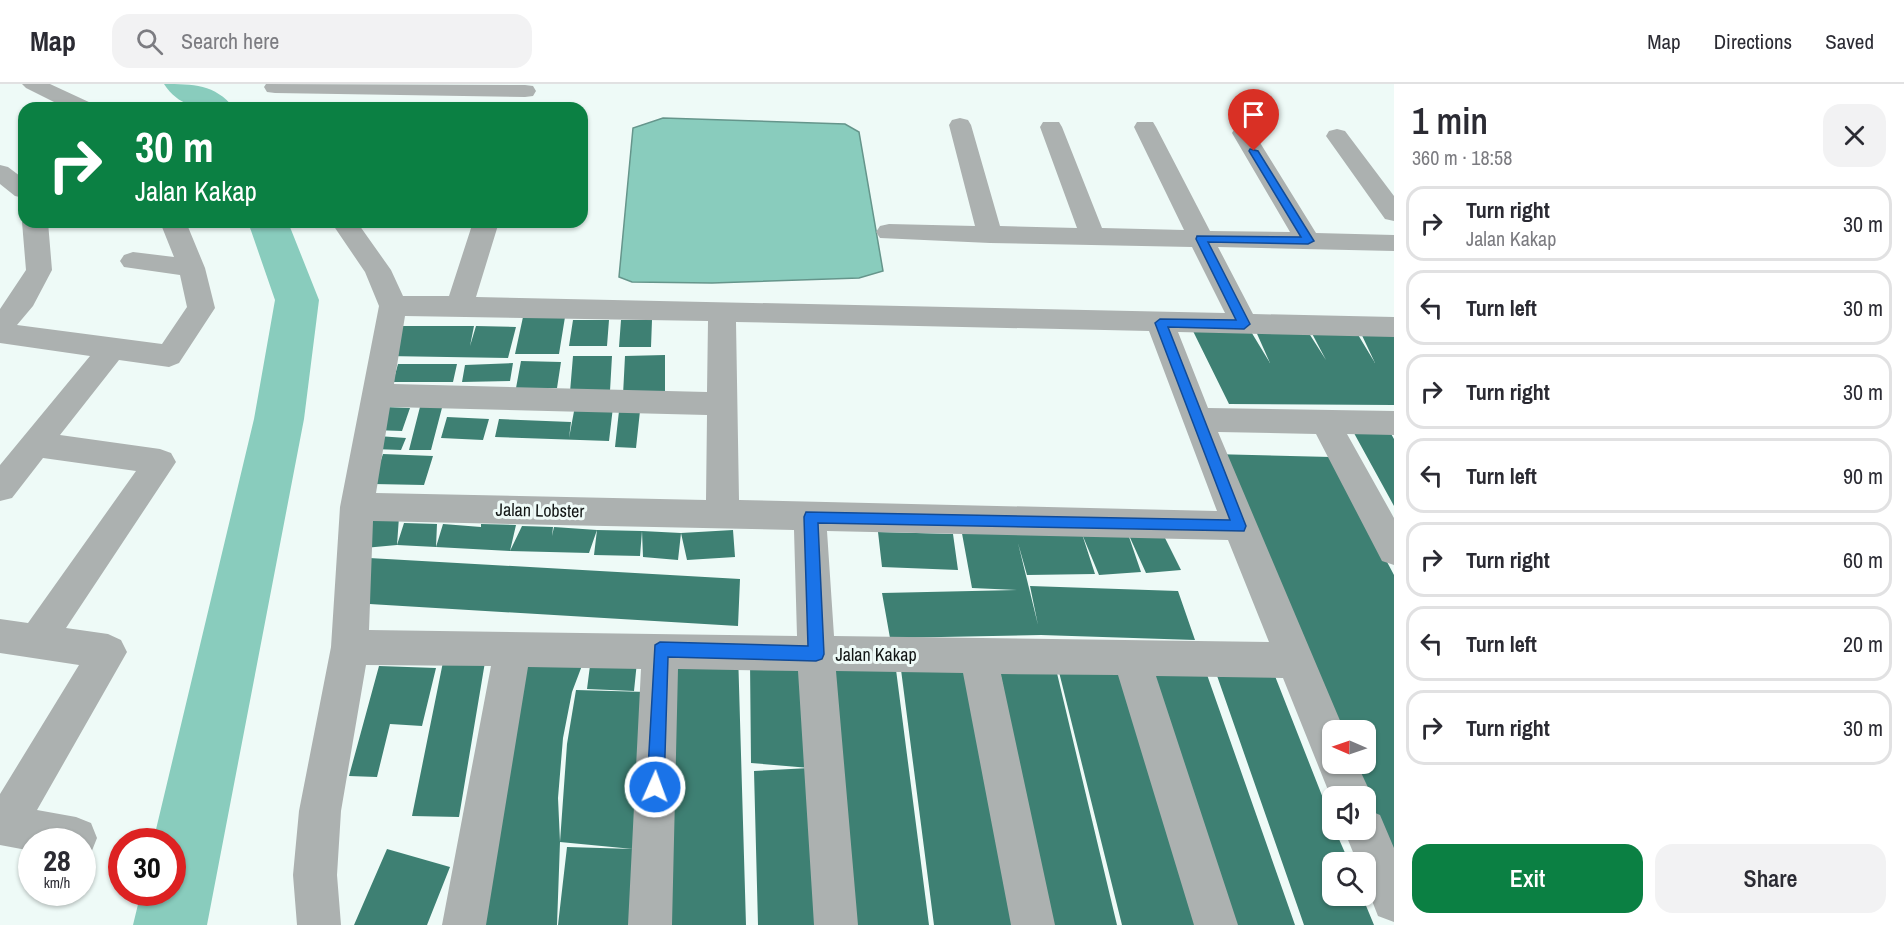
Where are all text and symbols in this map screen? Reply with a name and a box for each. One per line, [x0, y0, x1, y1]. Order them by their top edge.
search box [112, 14, 532, 68]
text: Map [30, 22, 76, 60]
icon: search [133, 25, 166, 58]
text: Search here [181, 26, 279, 56]
text: Map [1647, 27, 1681, 56]
text: Directions [1714, 27, 1792, 56]
text: Saved [1825, 27, 1874, 56]
pin [1228, 89, 1279, 151]
text: 1 min [1412, 97, 1488, 145]
icon: arrive [1237, 98, 1270, 131]
button: close [1823, 104, 1886, 167]
text: 30 m [135, 119, 214, 175]
icon: right [36, 126, 114, 204]
text: 360 m · 18:58 [1412, 144, 1512, 171]
text: Jalan Kakap [135, 173, 257, 209]
text: Turn right [1466, 195, 1550, 225]
icon: right [1415, 207, 1448, 240]
text: 30 m [1843, 209, 1883, 239]
text: Jalan Kakap [1466, 225, 1556, 252]
icon: left [1415, 291, 1448, 324]
text: Turn left [1466, 293, 1537, 323]
text: 30 m [1843, 293, 1883, 323]
icon: right [1415, 375, 1448, 408]
text: Turn right [1466, 377, 1550, 407]
text: 30 m [1843, 377, 1883, 407]
icon: left [1415, 459, 1448, 492]
text: Turn left [1466, 461, 1537, 491]
text: 90 m [1843, 461, 1883, 491]
street label: Jalan Lobster [495, 497, 585, 523]
icon: right [1415, 543, 1448, 576]
text: Turn right [1466, 545, 1550, 575]
text: 60 m [1843, 545, 1883, 575]
icon: left [1415, 627, 1448, 660]
text: Turn left [1466, 629, 1537, 659]
text: 20 m [1843, 629, 1883, 659]
street label: Jalan Kakap [835, 642, 917, 667]
icon: right [1415, 711, 1448, 744]
text: Turn right [1466, 713, 1550, 743]
text: 30 m [1843, 713, 1883, 743]
north arrow [1322, 720, 1376, 774]
map controls [1322, 720, 1376, 906]
position arrow [623, 755, 687, 819]
button: sound [1322, 786, 1376, 840]
speed limit sign: 30 [108, 828, 186, 906]
text: 28 [43, 840, 71, 880]
button: Exit [1412, 844, 1643, 913]
button: Share [1655, 844, 1886, 913]
button: search [1322, 852, 1376, 906]
text: km/h [44, 872, 70, 893]

